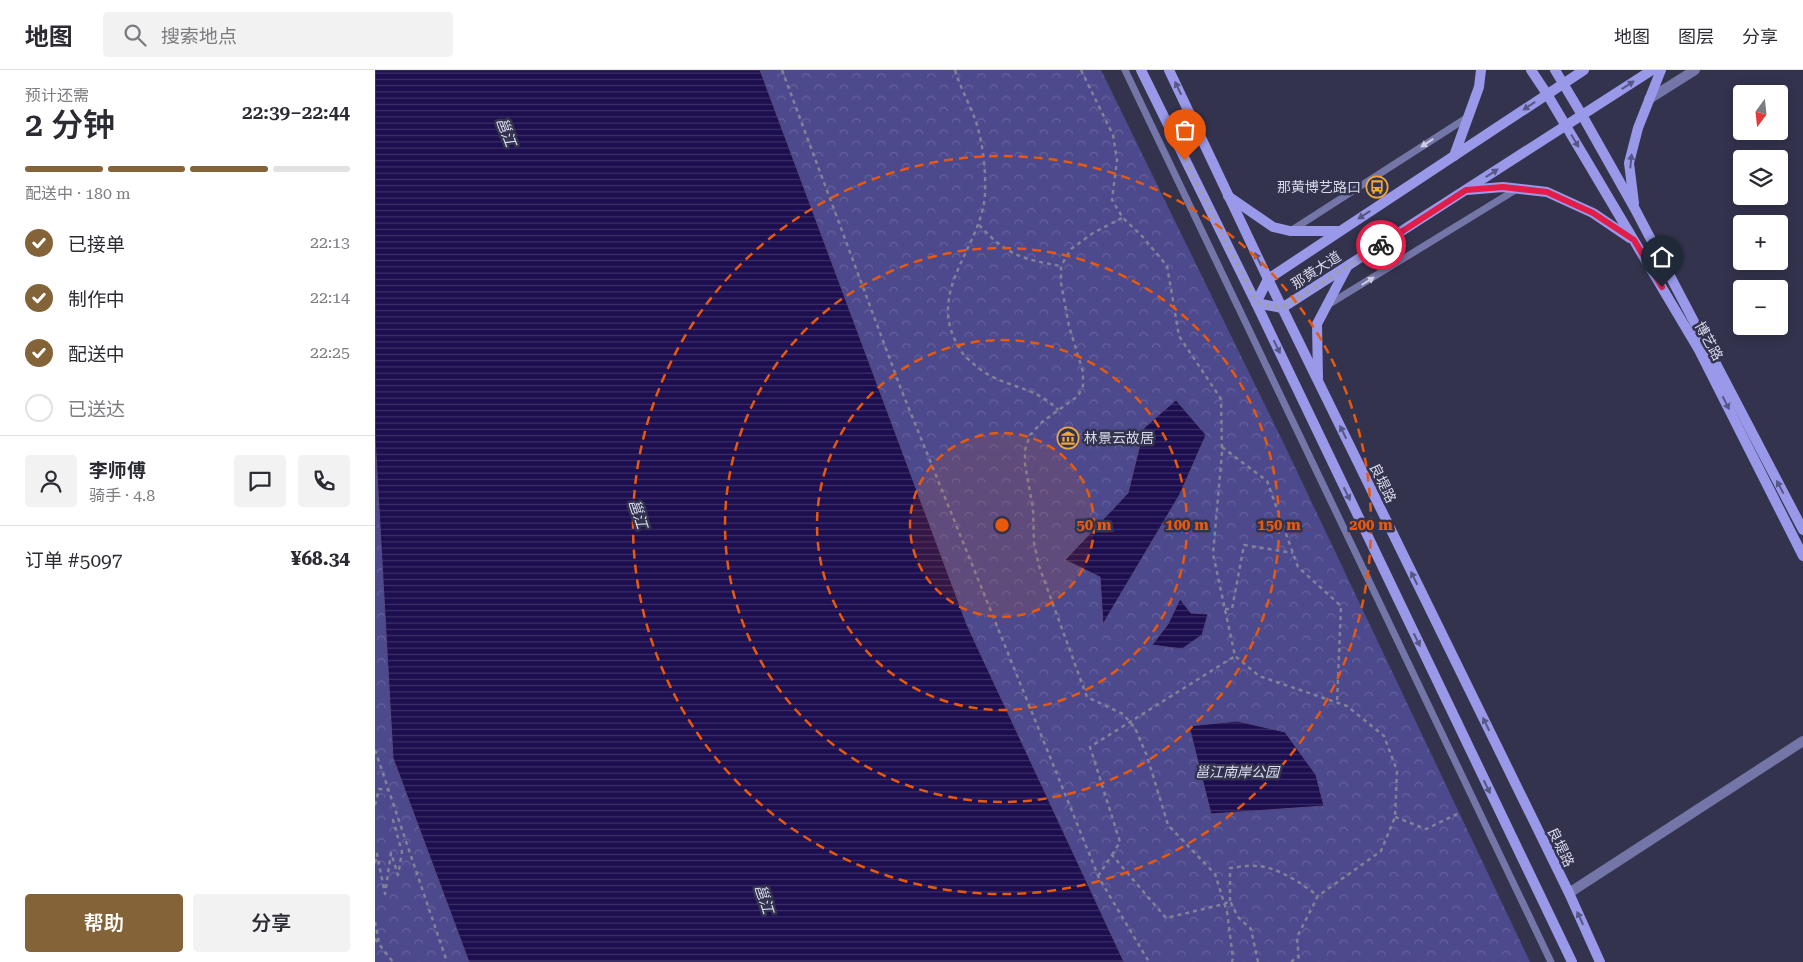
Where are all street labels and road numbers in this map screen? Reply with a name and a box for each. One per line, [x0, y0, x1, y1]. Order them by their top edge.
street label: 那黄大道 [1288, 248, 1344, 292]
street label: 博艺路 [1692, 319, 1726, 363]
street label: 良堤路 [1367, 461, 1399, 505]
street label: 良堤路 [1545, 825, 1577, 869]

